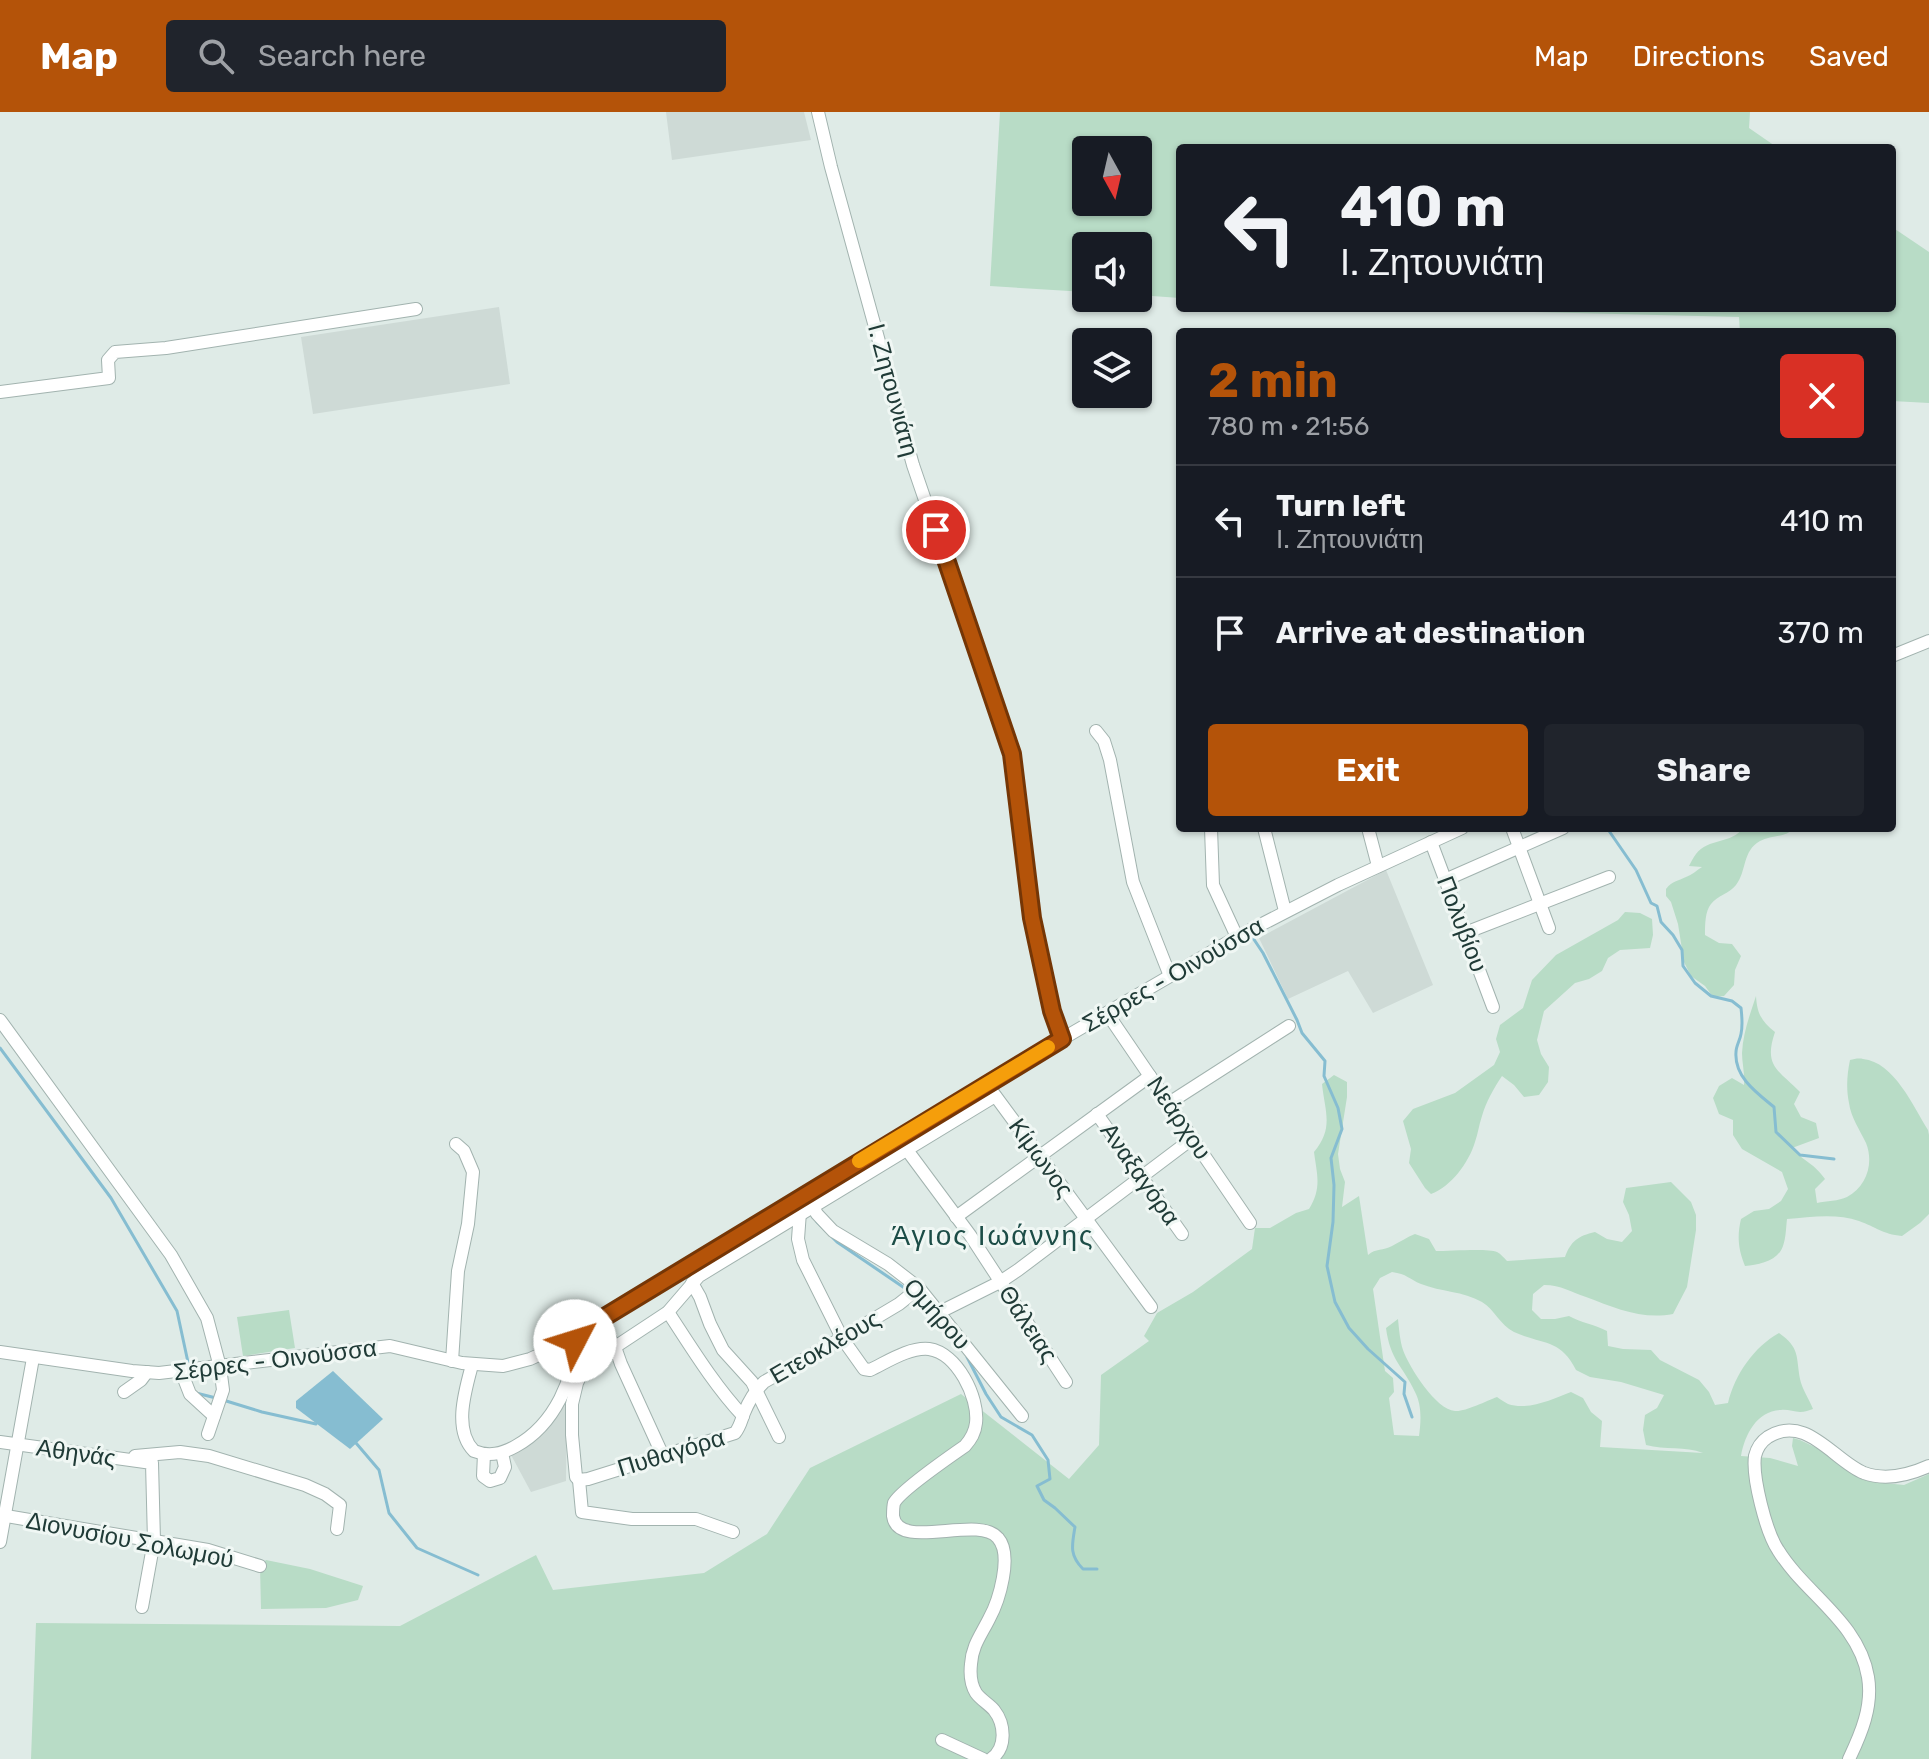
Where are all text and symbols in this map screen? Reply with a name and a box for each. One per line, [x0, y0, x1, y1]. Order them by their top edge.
search box [166, 20, 726, 92]
text: Map [40, 33, 118, 79]
icon: search [194, 34, 238, 78]
text: Search here [258, 38, 426, 74]
text: Map [1534, 40, 1588, 73]
text: Directions [1632, 40, 1765, 73]
text: Saved [1809, 40, 1889, 73]
north arrow [1072, 136, 1152, 216]
map controls [1072, 136, 1152, 408]
text: 410 m [1340, 174, 1506, 240]
icon: left [1208, 176, 1312, 280]
button: sound [1072, 232, 1152, 312]
text: Ι. Ζητουνιάτη [1340, 241, 1544, 284]
street label: Ι. Ζητουνιάτη [862, 321, 924, 459]
button: layers [1072, 328, 1152, 408]
text: 2 min [1208, 352, 1338, 409]
button: close [1780, 354, 1864, 438]
text: 780 m · 21:56 [1208, 411, 1369, 442]
text: Turn left [1276, 488, 1406, 524]
pin [902, 496, 970, 564]
icon: left [1208, 499, 1252, 543]
text: 410 m [1780, 503, 1864, 539]
icon: arrive [914, 508, 958, 552]
text: Ι. Ζητουνιάτη [1276, 524, 1424, 555]
icon: arrive [1208, 611, 1252, 655]
text: Arrive at destination [1276, 615, 1586, 651]
text: 370 m [1778, 615, 1864, 651]
button: Exit [1208, 724, 1528, 816]
button: Share [1544, 724, 1864, 816]
street label: Πολυβίου [1431, 872, 1493, 976]
street label: Σέρρες - Οινούσσα [1077, 912, 1269, 1038]
street label: Νεάρχου [1141, 1071, 1217, 1165]
street label: Κίμωνος [1003, 1113, 1079, 1203]
street label: Αναξαγόρα [1095, 1118, 1185, 1231]
district label: Άγιος Ιωάννης [891, 1219, 1095, 1252]
street label: Ομήρου [898, 1273, 976, 1355]
street label: Θάλειας [993, 1280, 1063, 1368]
position arrow [533, 1299, 617, 1383]
street label: Ετεοκλέους [765, 1304, 885, 1390]
street label: Σέρρες - Οινούσσα [172, 1334, 378, 1386]
street label: Πυθαγόρα [614, 1423, 728, 1483]
street label: Αθηνάς [34, 1434, 118, 1472]
street label: Διονυσίου Σολωμού [24, 1506, 236, 1574]

